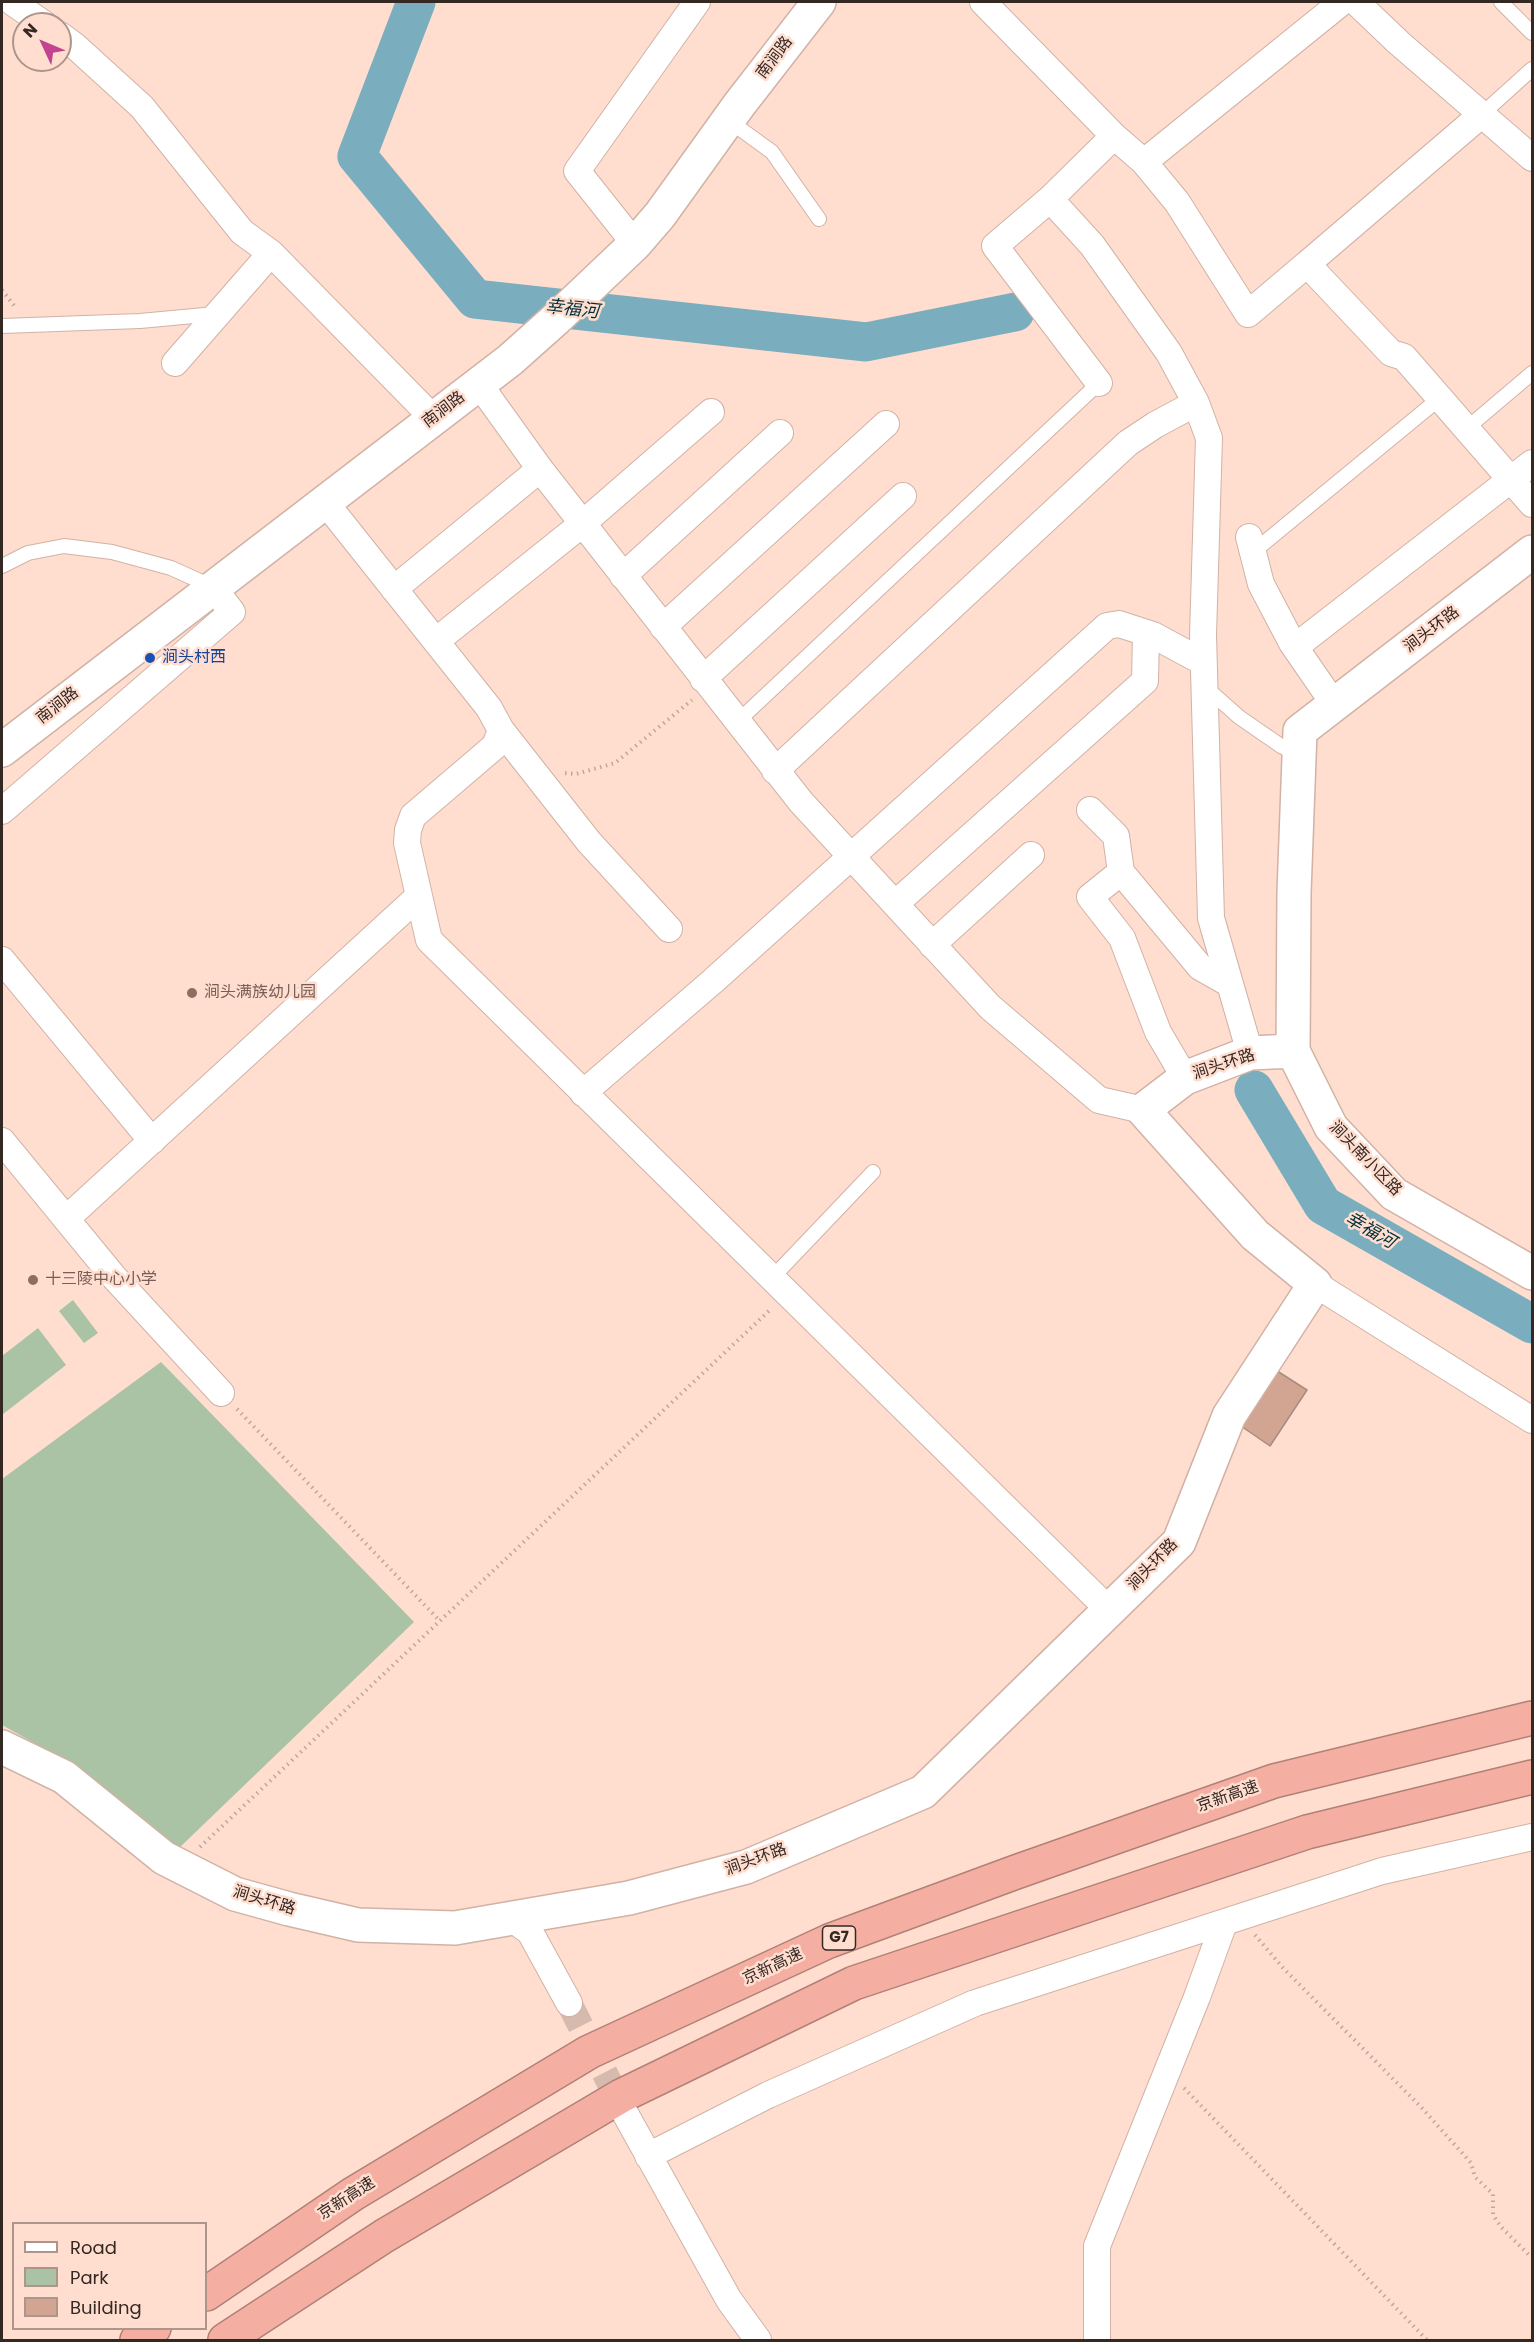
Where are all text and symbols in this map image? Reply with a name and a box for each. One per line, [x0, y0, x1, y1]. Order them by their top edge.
north arrow [12, 12, 72, 72]
text: N [18, 18, 43, 43]
street label: 南涧路 [753, 33, 797, 83]
water label: 幸福河 [544, 296, 600, 324]
street label: 南涧路 [419, 388, 469, 432]
street label: 涧头环路 [1401, 603, 1463, 657]
place label: 涧头村西 [162, 648, 226, 668]
marker: 涧头村西 [143, 651, 157, 665]
street label: 南涧路 [33, 684, 83, 728]
place label: 涧头满族幼儿园 [204, 983, 316, 1003]
marker: 涧头满族幼儿园 [185, 986, 199, 1000]
street label: 涧头环路 [1191, 1046, 1257, 1084]
street label: 涧头南小区路 [1325, 1118, 1405, 1200]
water label: 幸福河 [1341, 1208, 1399, 1254]
place label: 十三陵中心小学 [45, 1270, 157, 1290]
marker: 十三陵中心小学 [26, 1273, 40, 1287]
street label: 涧头环路 [1124, 1535, 1182, 1595]
street label: 京新高速 [1195, 1778, 1261, 1816]
street label: 涧头环路 [723, 1840, 789, 1880]
street label: 涧头环路 [231, 1882, 297, 1920]
road number: G7 [822, 1926, 856, 1950]
street label: 京新高速 [740, 1945, 806, 1989]
street label: 京新高速 [315, 2174, 379, 2224]
legend [12, 2222, 207, 2330]
text: Road [70, 2235, 117, 2260]
text: Park [70, 2265, 109, 2290]
text: Building [70, 2295, 142, 2320]

